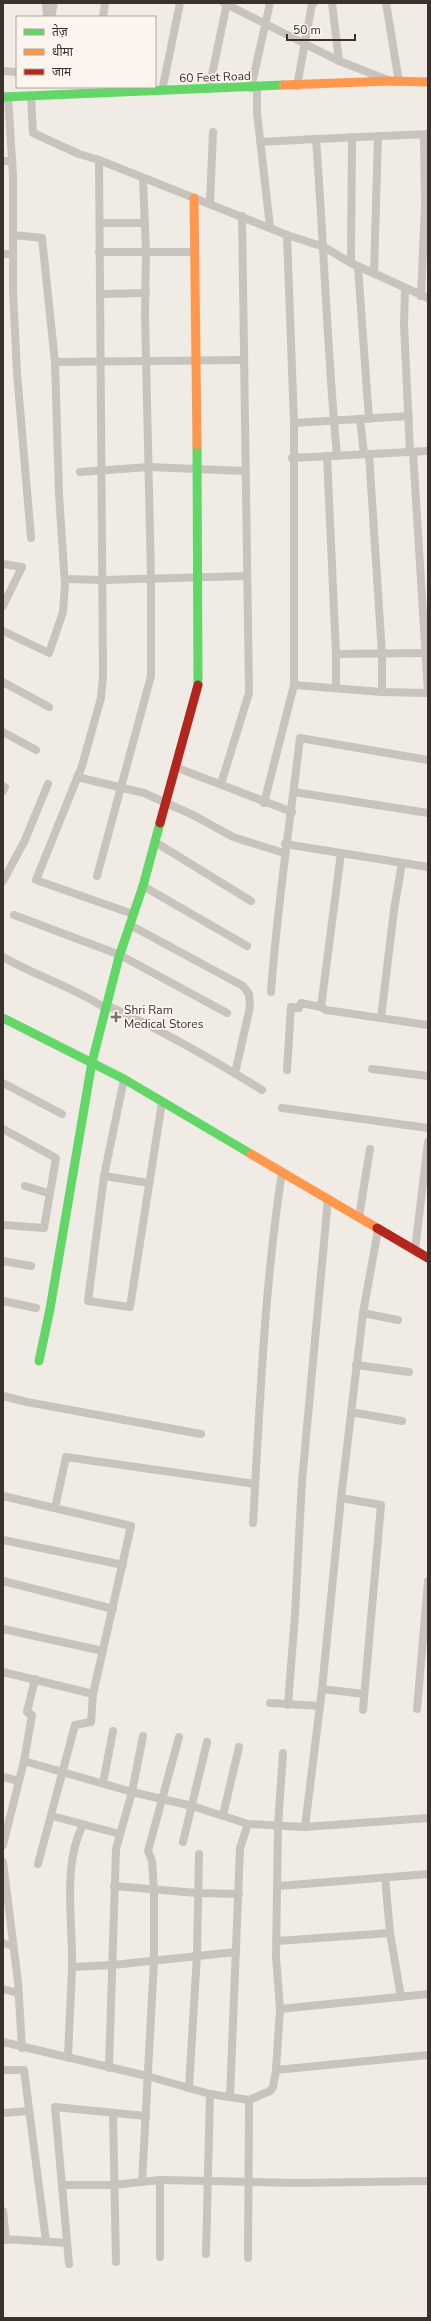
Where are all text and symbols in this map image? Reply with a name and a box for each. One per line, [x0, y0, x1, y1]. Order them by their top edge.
legend [16, 16, 156, 88]
scale bar [287, 16, 355, 42]
text: 50 m [293, 22, 321, 38]
text: तेज़ [52, 24, 69, 40]
text: धीमा [52, 44, 74, 60]
text: जाम [52, 64, 72, 80]
street label: 60 Feet Road [179, 68, 251, 86]
place label: Shri Ram Medical Stores [124, 1002, 204, 1032]
marker: Shri Ram Medical Stores [111, 1012, 121, 1022]

